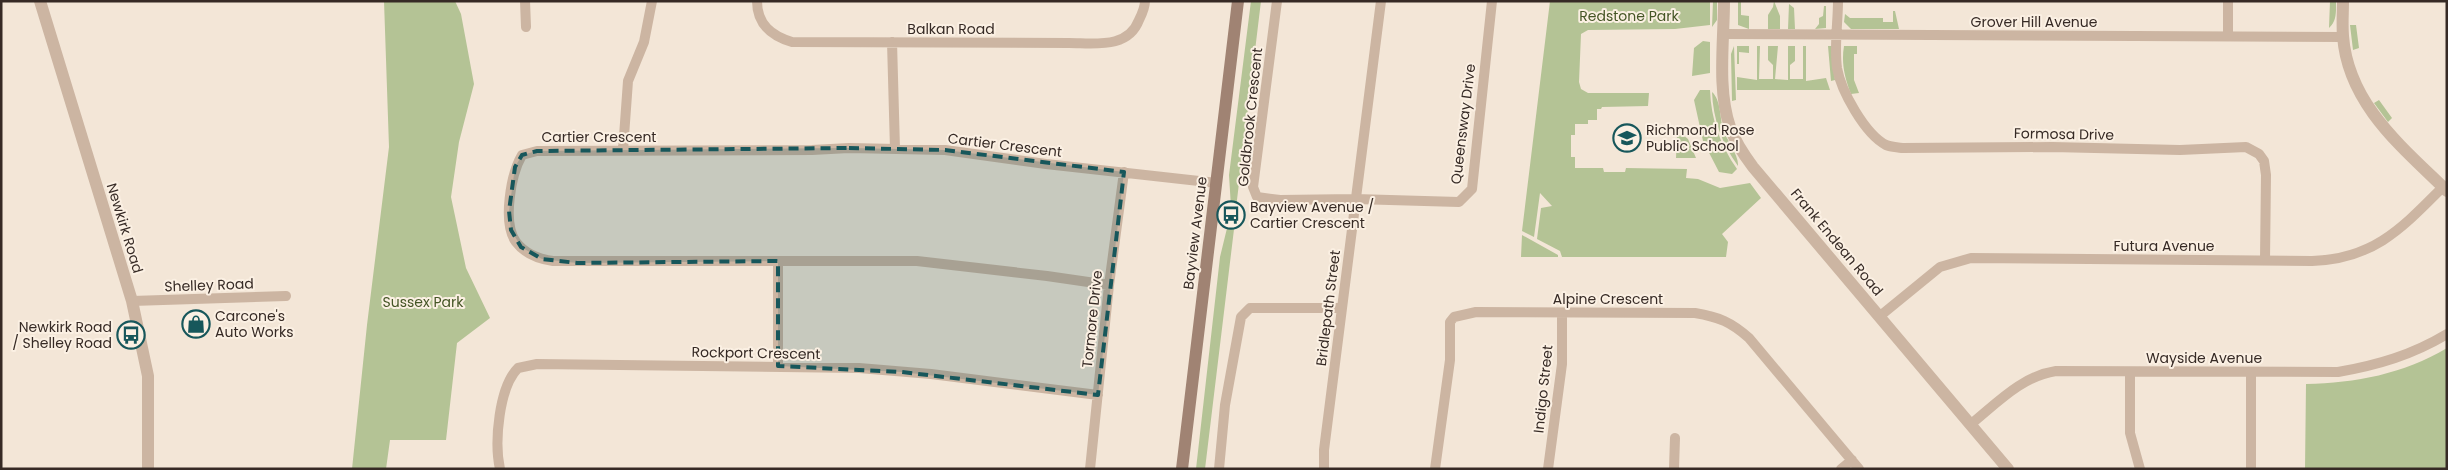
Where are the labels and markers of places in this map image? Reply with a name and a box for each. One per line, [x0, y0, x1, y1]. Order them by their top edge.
place label: Richmond Rose Public School [1646, 120, 1755, 156]
school or university icon: Richmond Rose Public School [1612, 123, 1642, 153]
place label: Bayview Avenue / Cartier Crescent [1250, 197, 1374, 233]
bus stop icon: Bayview Avenue / Cartier Crescent [1216, 200, 1246, 230]
place label: Carcone's Auto Works [215, 306, 294, 342]
shop icon: Carcone's Auto Works [181, 309, 211, 339]
place label: Newkirk Road / Shelley Road [12, 317, 112, 353]
bus stop icon: Newkirk Road / Shelley Road [116, 320, 146, 350]

